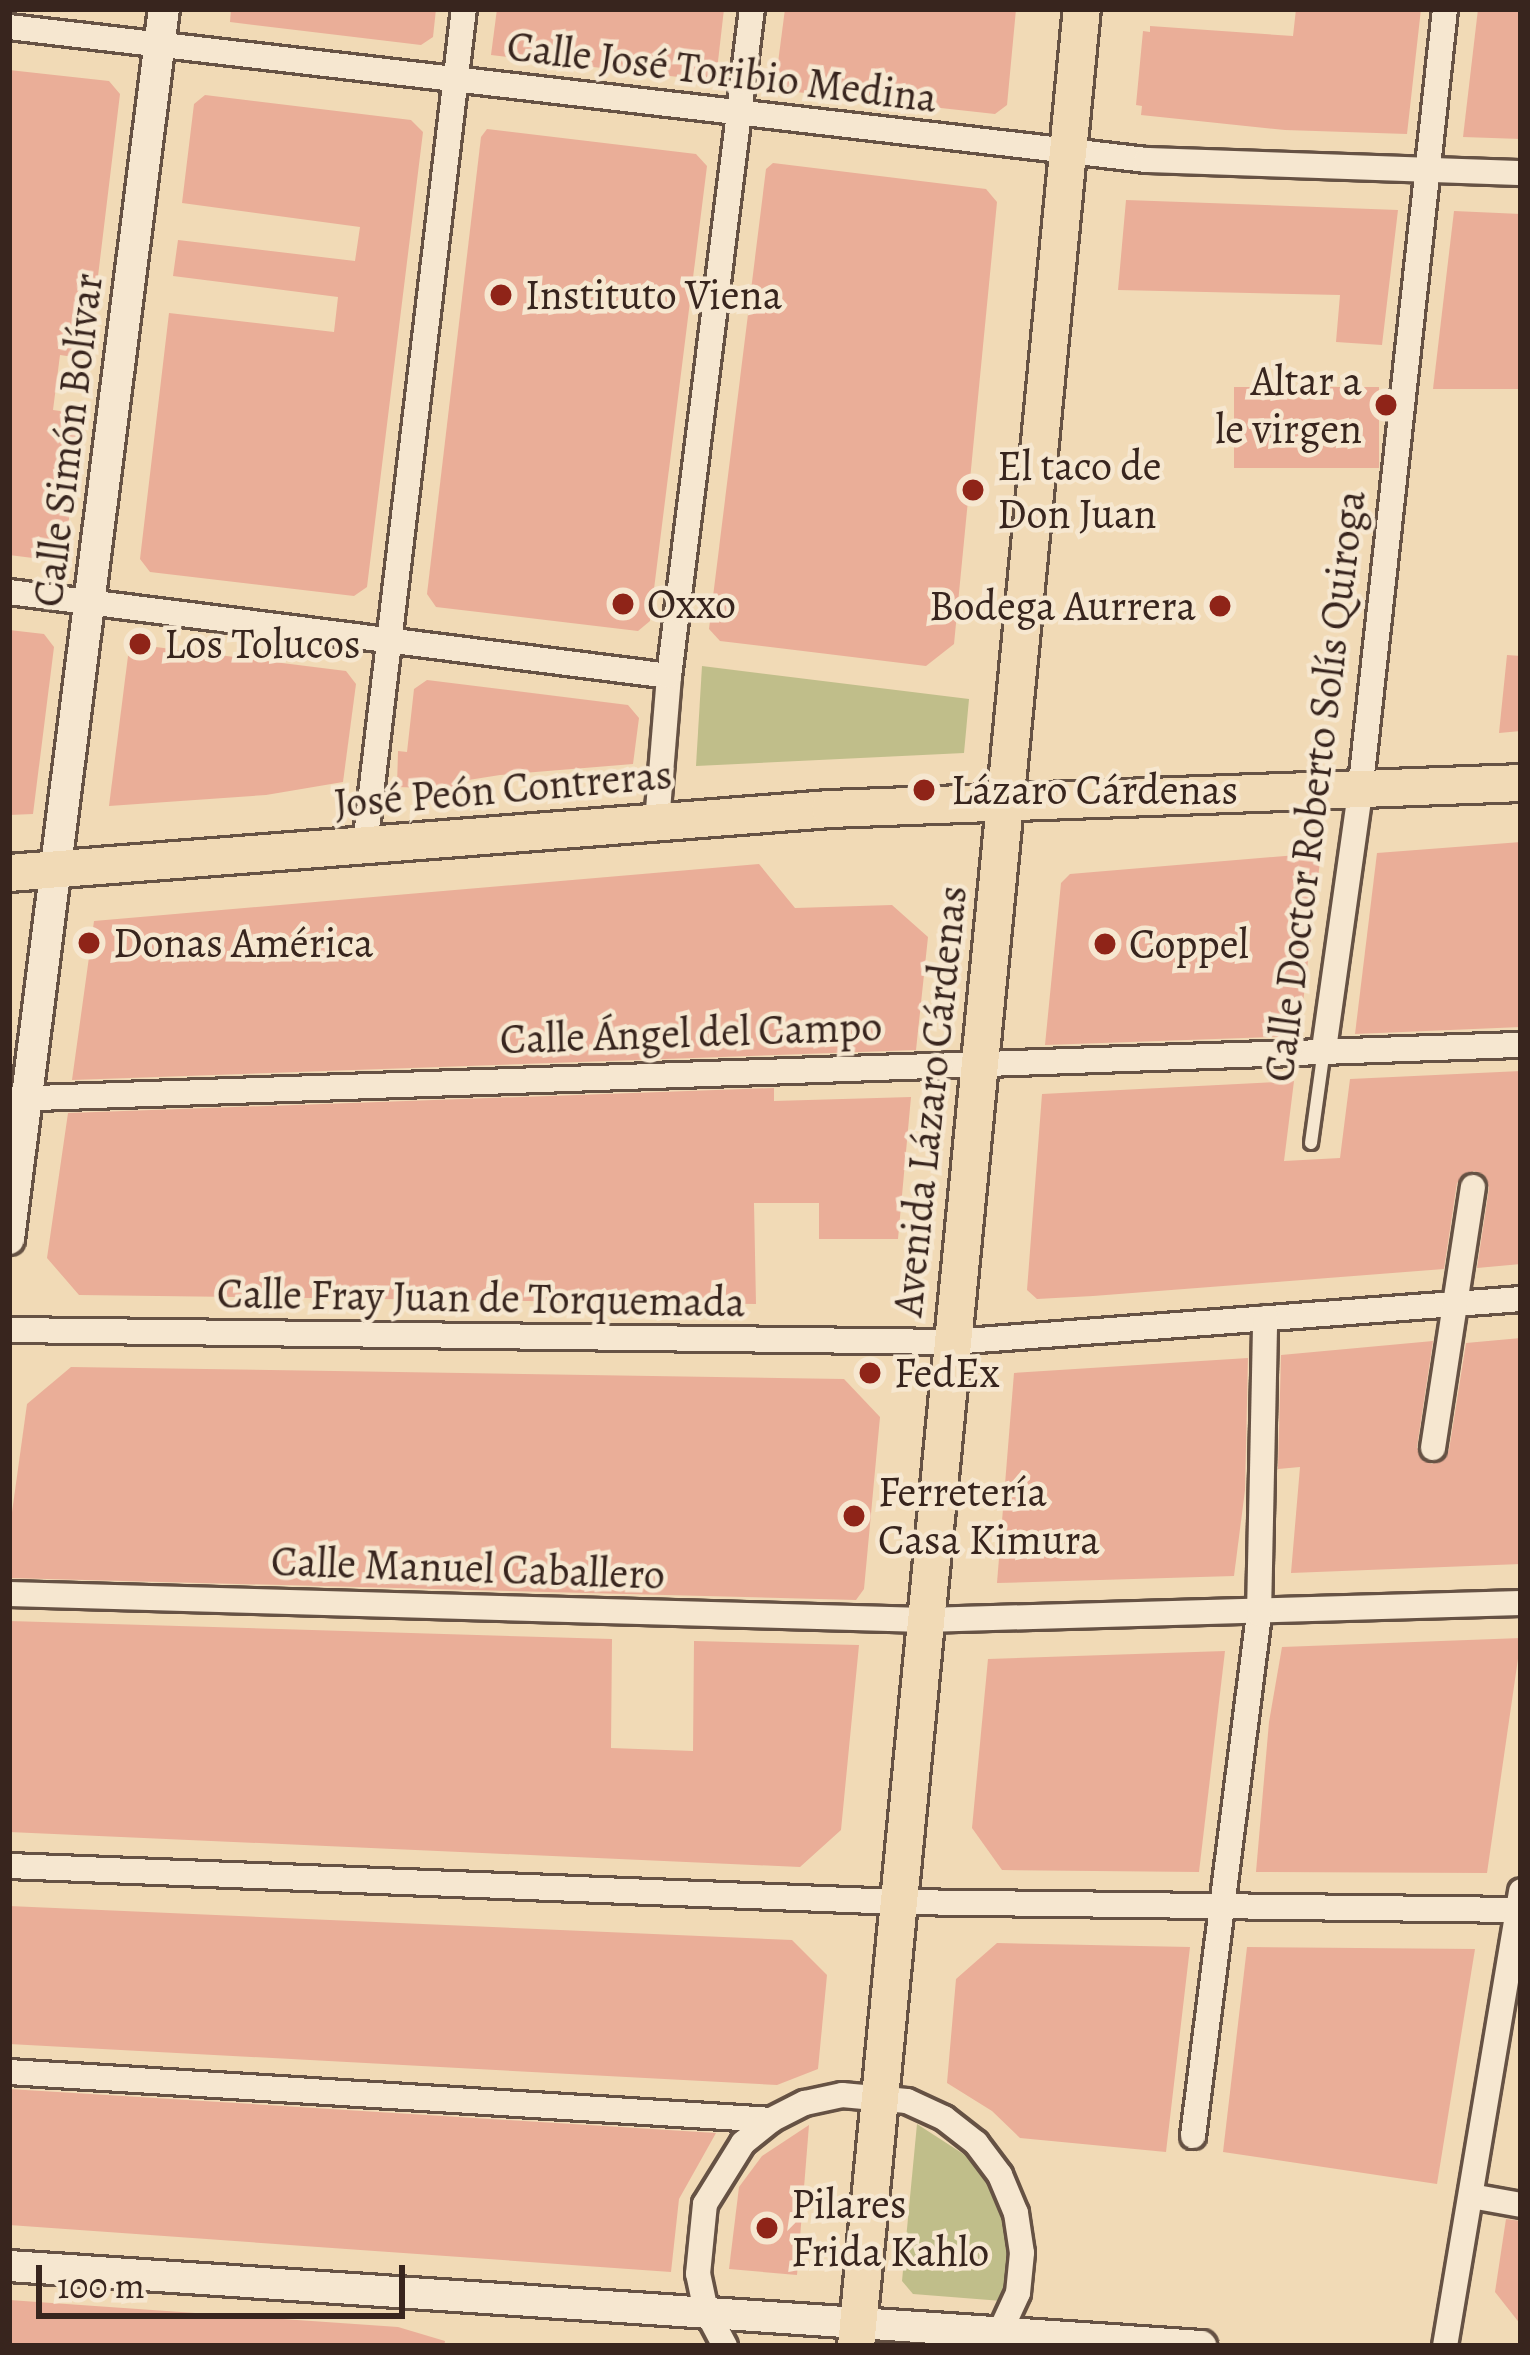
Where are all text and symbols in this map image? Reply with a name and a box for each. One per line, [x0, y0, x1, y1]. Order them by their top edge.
street label: Calle José Toribio Medina [504, 21, 940, 123]
street label: Calle Simón Bolívar [23, 270, 113, 610]
place label: Instituto Viena [525, 270, 782, 320]
marker: Instituto Viena [488, 282, 514, 308]
place label: Altar a le virgen [1215, 356, 1362, 454]
marker: Altar a le virgen [1373, 392, 1399, 418]
place label: El taco de Don Juan [997, 441, 1162, 540]
marker: El taco de Don Juan [960, 477, 986, 503]
street label: Calle Doctor Roberto Solís Quiroga [1254, 487, 1376, 1085]
place label: Oxxo [647, 579, 736, 629]
place label: Bodega Aurrera [929, 581, 1196, 631]
marker: Oxxo [610, 591, 636, 617]
marker: Bodega Aurrera [1207, 593, 1233, 619]
place label: Los Tolucos [164, 619, 361, 669]
marker: Los Tolucos [127, 631, 153, 657]
street label: José Peón Contreras [332, 749, 674, 829]
place label: Lázaro Cárdenas [951, 765, 1238, 815]
marker: Lázaro Cárdenas [908, 774, 940, 806]
street label: Avenida Lázaro Cárdenas [882, 883, 978, 1319]
place label: Donas América [113, 918, 374, 968]
place label: Coppel [1129, 919, 1249, 969]
marker: Donas América [76, 930, 102, 956]
marker: Coppel [1092, 931, 1118, 957]
street label: Calle Ángel del Campo [499, 1001, 883, 1065]
street label: Calle Fray Juan de Torquemada [216, 1268, 746, 1328]
place label: FedEx [894, 1348, 1000, 1398]
marker: FedEx [857, 1360, 883, 1386]
place label: Ferretería Casa Kimura [878, 1467, 1100, 1565]
marker: Ferretería Casa Kimura [841, 1503, 867, 1529]
street label: Calle Manuel Caballero [270, 1536, 666, 1600]
place label: Pilares Frida Kahlo [791, 2179, 989, 2278]
marker: Pilares Frida Kahlo [754, 2215, 780, 2241]
scale bar [42, 2241, 411, 2315]
text: 100 m [57, 2261, 145, 2310]

